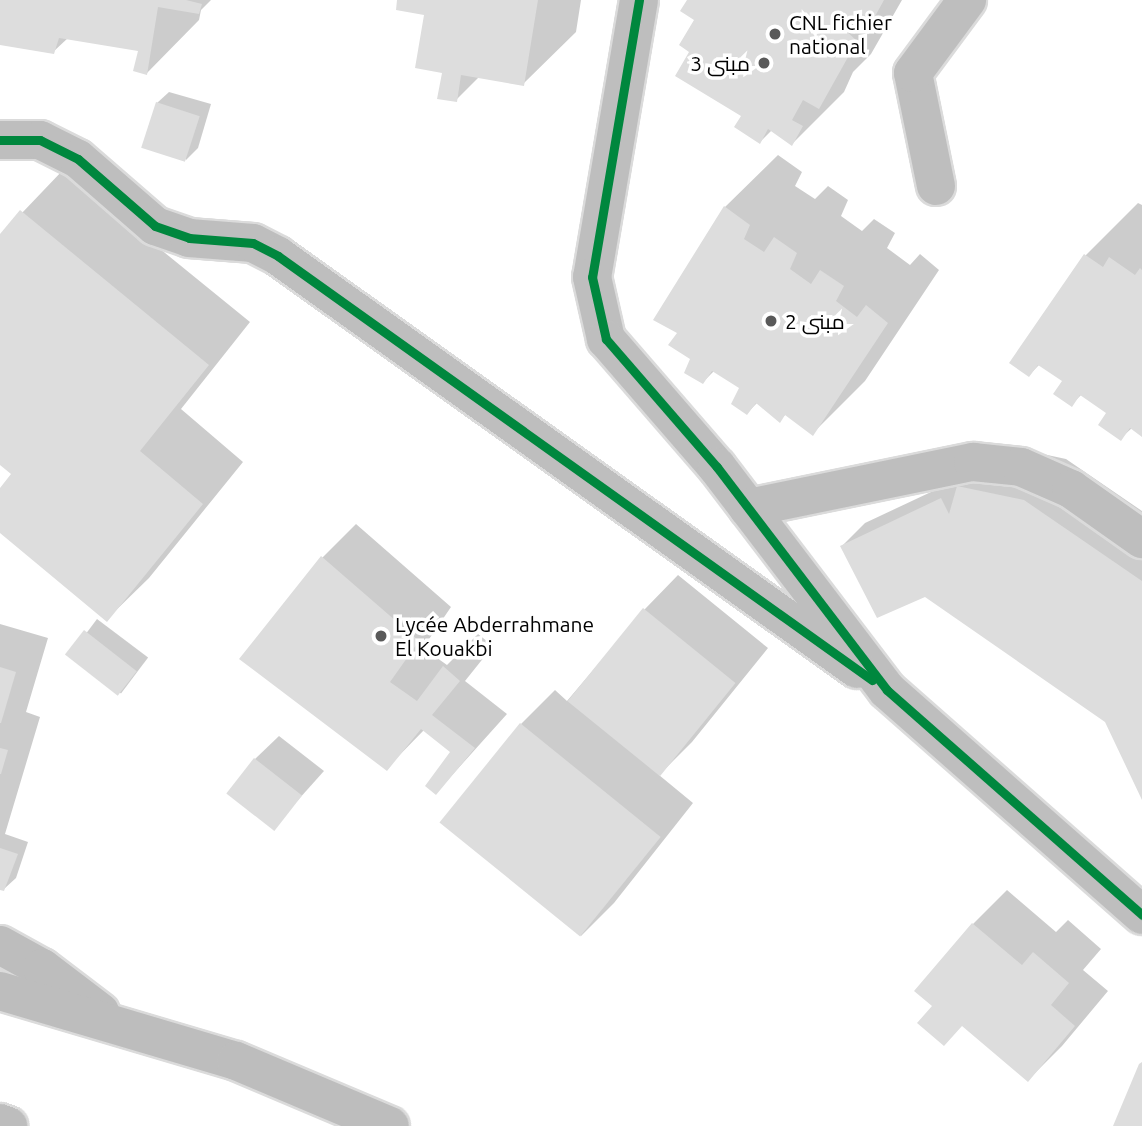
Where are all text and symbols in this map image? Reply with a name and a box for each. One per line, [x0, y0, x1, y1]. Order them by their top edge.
place label: CNL fichier national [789, 9, 892, 59]
marker: CNL fichier national [767, 26, 783, 42]
place label: مبنى 3 [690, 50, 750, 76]
marker: مبنى 3 [756, 55, 772, 71]
place label: مبنى 2 [785, 308, 845, 334]
marker: مبنى 2 [763, 313, 779, 329]
place label: Lycée Abderrahmane El Kouakbi [395, 611, 594, 661]
marker: Lycée Abderrahmane El Kouakbi [373, 628, 389, 644]

